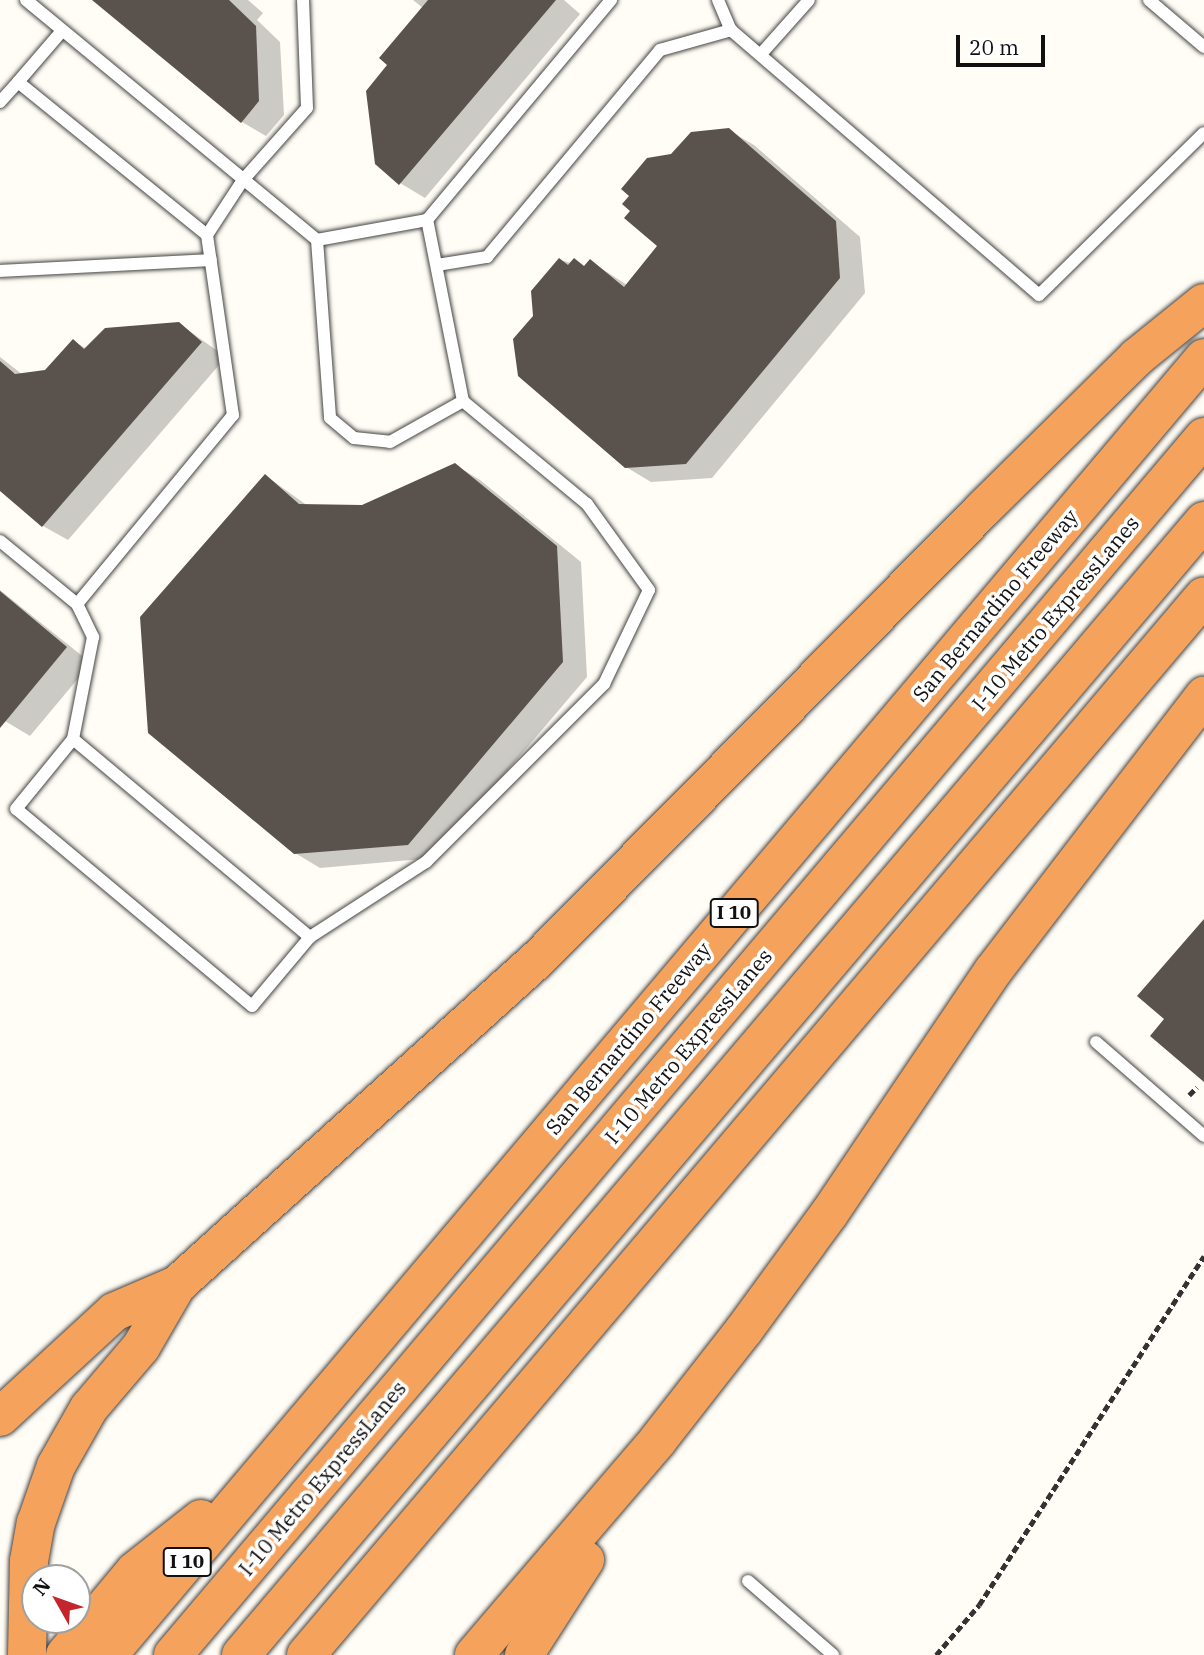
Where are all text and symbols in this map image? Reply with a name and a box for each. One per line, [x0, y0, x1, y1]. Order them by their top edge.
scale bar [959, 21, 1048, 65]
text: 20 m [969, 33, 1019, 61]
street label: San Bernardino Freeway [907, 504, 1083, 706]
street label: I-10 Metro ExpressLanes [966, 510, 1144, 716]
road number: I 10 [710, 897, 758, 928]
street label: San Bernardino Freeway [540, 937, 716, 1139]
street label: I-10 Metro ExpressLanes [599, 943, 777, 1149]
street label: I-10 Metro ExpressLanes [233, 1375, 411, 1581]
road number: I 10 [162, 1546, 212, 1578]
north arrow [21, 1564, 91, 1634]
text: N [27, 1573, 55, 1600]

